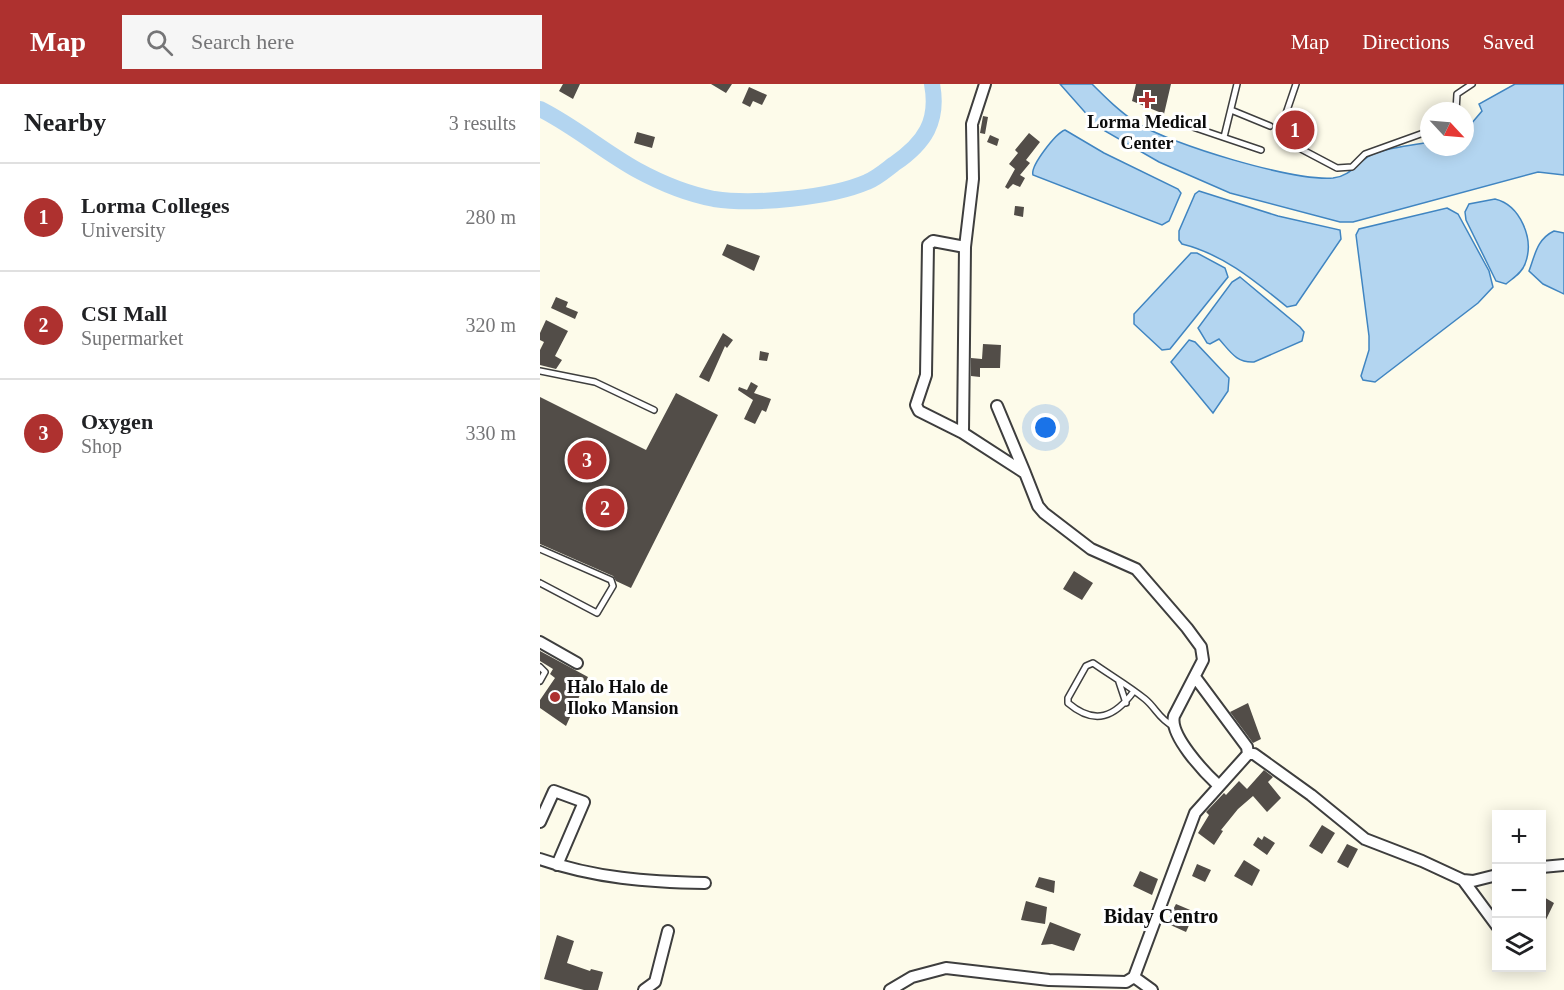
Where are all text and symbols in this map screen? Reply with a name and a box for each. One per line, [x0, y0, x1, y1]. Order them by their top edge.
search box [122, 15, 542, 69]
text: Map [30, 26, 86, 57]
icon: search [143, 26, 176, 59]
text: Search here [191, 29, 294, 54]
text: Map [1291, 30, 1329, 54]
text: Directions [1362, 30, 1450, 54]
text: Saved [1483, 30, 1534, 54]
marker: Lorma Medical Center [1138, 91, 1156, 109]
north arrow [1420, 102, 1474, 156]
text: Nearby [24, 108, 106, 137]
pin: 1 [1276, 108, 1314, 152]
text: 3 results [449, 112, 516, 134]
place label: Lorma Medical Center [1087, 112, 1207, 153]
text: Lorma Colleges [81, 193, 229, 218]
text: 1 [39, 206, 49, 228]
text: 280 m [465, 206, 516, 228]
text: University [81, 219, 165, 241]
text: CSI Mall [81, 301, 167, 326]
text: 2 [39, 314, 49, 336]
text: 320 m [465, 314, 516, 336]
text: Supermarket [81, 327, 183, 349]
text: Oxygen [81, 409, 153, 434]
your location [1031, 413, 1060, 442]
text: 3 [39, 422, 49, 444]
text: 330 m [465, 422, 516, 444]
text: Shop [81, 435, 122, 457]
pin: 3 [568, 438, 606, 482]
pin: 2 [586, 486, 624, 530]
place label: Halo Halo de Iloko Mansion [567, 677, 679, 718]
marker: Halo Halo de Iloko Mansion [548, 690, 562, 704]
map controls [1492, 810, 1546, 972]
button: + [1492, 810, 1546, 864]
button: − [1492, 864, 1546, 918]
district label: Biday Centro [1104, 905, 1218, 928]
button: layers [1492, 918, 1546, 972]

